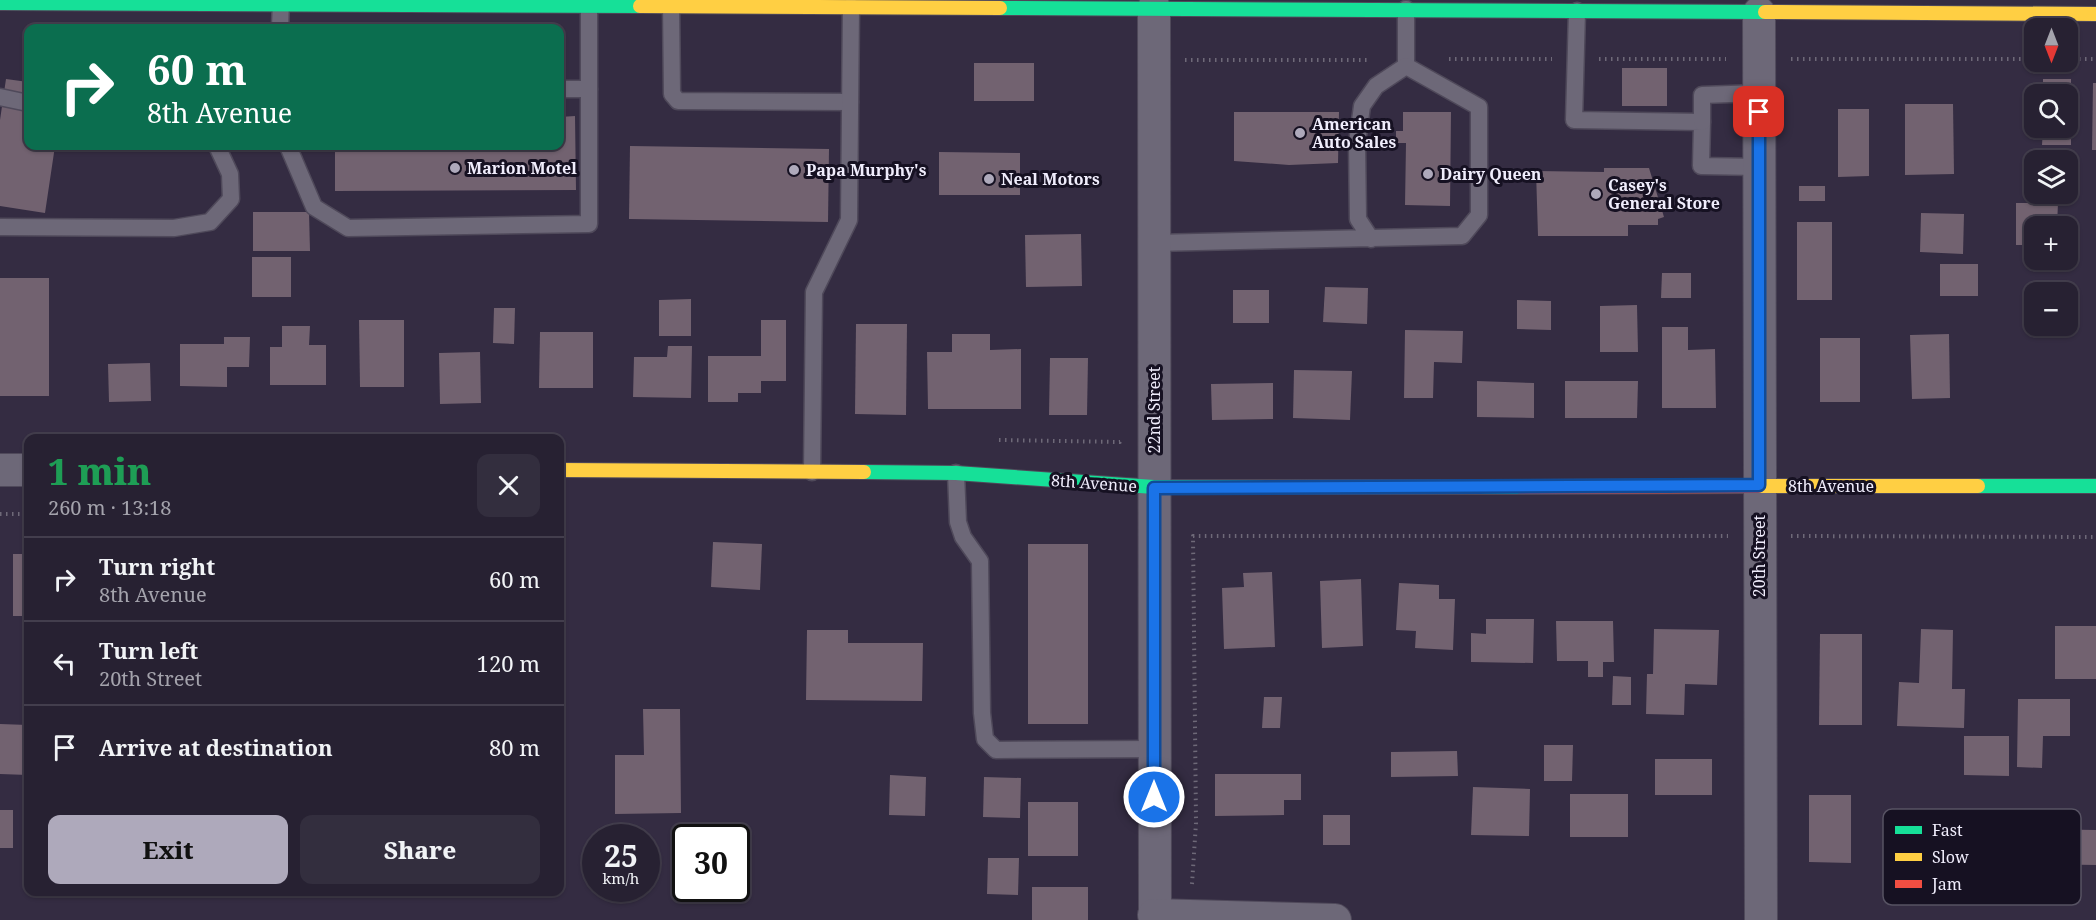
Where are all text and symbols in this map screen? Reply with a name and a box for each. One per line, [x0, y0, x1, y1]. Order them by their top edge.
north arrow [2024, 18, 2078, 72]
map controls [2024, 18, 2078, 336]
text: 60 m [147, 40, 247, 97]
icon: right [48, 48, 126, 126]
button: search [2024, 84, 2078, 138]
pin [1733, 86, 1784, 137]
text: 8th Avenue [147, 94, 292, 131]
icon: arrive [1742, 95, 1775, 128]
place label: American Auto Sales [1312, 113, 1397, 153]
marker: American Auto Sales [1293, 126, 1307, 140]
button: layers [2024, 150, 2078, 204]
place label: Marion Motel [467, 157, 577, 179]
place label: Papa Murphy's [806, 159, 927, 181]
marker: Marion Motel [448, 161, 462, 175]
marker: Papa Murphy's [787, 163, 801, 177]
place label: Dairy Queen [1440, 163, 1542, 185]
marker: Dairy Queen [1421, 167, 1435, 181]
place label: Neal Motors [1001, 168, 1100, 190]
marker: Neal Motors [982, 172, 996, 186]
place label: Casey's General Store [1608, 174, 1720, 214]
marker: Casey's General Store [1589, 187, 1603, 201]
button: + [2024, 216, 2078, 270]
button: − [2024, 282, 2078, 336]
street label: 22nd Street [1143, 366, 1165, 453]
text: 1 min [48, 447, 151, 496]
button: close [477, 454, 540, 517]
street label: 8th Avenue [1050, 469, 1138, 497]
street label: 8th Avenue [1788, 475, 1874, 497]
text: 260 m · 13:18 [48, 494, 171, 521]
street label: 20th Street [1748, 514, 1770, 597]
text: Turn right [99, 551, 215, 581]
icon: right [48, 563, 81, 596]
text: 60 m [489, 564, 540, 594]
text: 8th Avenue [99, 581, 207, 608]
text: Turn left [99, 635, 198, 665]
icon: left [48, 647, 81, 680]
text: 120 m [477, 648, 540, 678]
text: 20th Street [99, 665, 202, 692]
icon: arrive [48, 731, 81, 764]
text: Arrive at destination [99, 732, 333, 762]
text: 80 m [489, 732, 540, 762]
position arrow [1122, 765, 1186, 829]
legend [1883, 809, 2081, 905]
button: Exit [48, 815, 288, 884]
button: Share [300, 815, 540, 884]
text: Fast [1932, 819, 1963, 841]
speed limit sign: 30 [672, 824, 750, 902]
text: 25 [604, 835, 638, 876]
text: Slow [1932, 846, 1969, 868]
text: km/h [603, 868, 639, 888]
text: Jam [1931, 873, 1962, 895]

